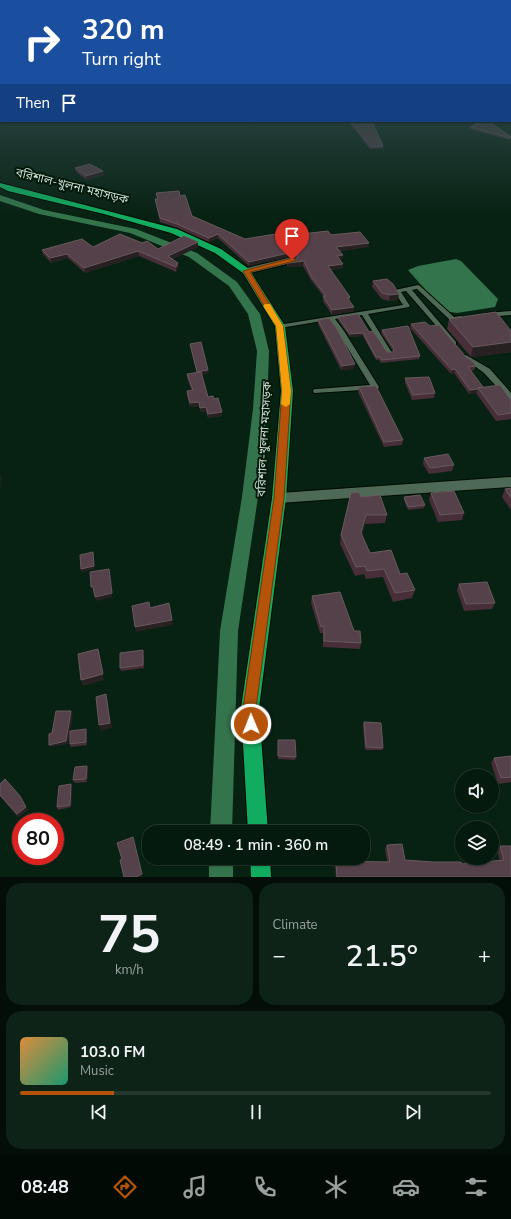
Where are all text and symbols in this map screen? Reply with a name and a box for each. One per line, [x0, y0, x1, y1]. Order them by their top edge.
text: 320 m [82, 11, 165, 49]
icon: right [16, 16, 68, 68]
text: Turn right [82, 47, 161, 71]
icon: arrive [58, 92, 80, 114]
text: Then [16, 93, 50, 113]
street label: বরিশাল-খুলনা মহাসড়ক [13, 164, 130, 208]
pin [275, 219, 309, 260]
icon: arrive [281, 225, 303, 247]
street label: বরিশাল-খুলনা মহাসড়ক [253, 381, 275, 498]
position arrow [230, 703, 272, 745]
map controls [455, 769, 499, 865]
button: sound [455, 769, 499, 813]
speed limit sign: 80 [12, 813, 64, 865]
button: layers [455, 821, 499, 865]
text: 08:49 · 1 min · 360 m [184, 835, 328, 855]
text: 75 [98, 899, 160, 970]
text: Climate [273, 916, 318, 934]
text: 21.5° [346, 936, 418, 977]
text: − [273, 941, 286, 971]
text: + [478, 941, 491, 971]
text: km/h [115, 961, 144, 979]
text: 103.0 FM [80, 1042, 145, 1062]
text: Music [80, 1062, 114, 1080]
icon: previous [88, 1101, 110, 1123]
icon: pause [245, 1101, 267, 1123]
icon: next [402, 1101, 424, 1123]
icon: directions [111, 1173, 139, 1201]
icon: music [181, 1173, 209, 1201]
icon: phone [251, 1173, 279, 1201]
icon: climate [322, 1173, 350, 1201]
icon: car [392, 1173, 420, 1201]
icon: filters [462, 1173, 490, 1201]
text: 08:48 [21, 1175, 69, 1199]

